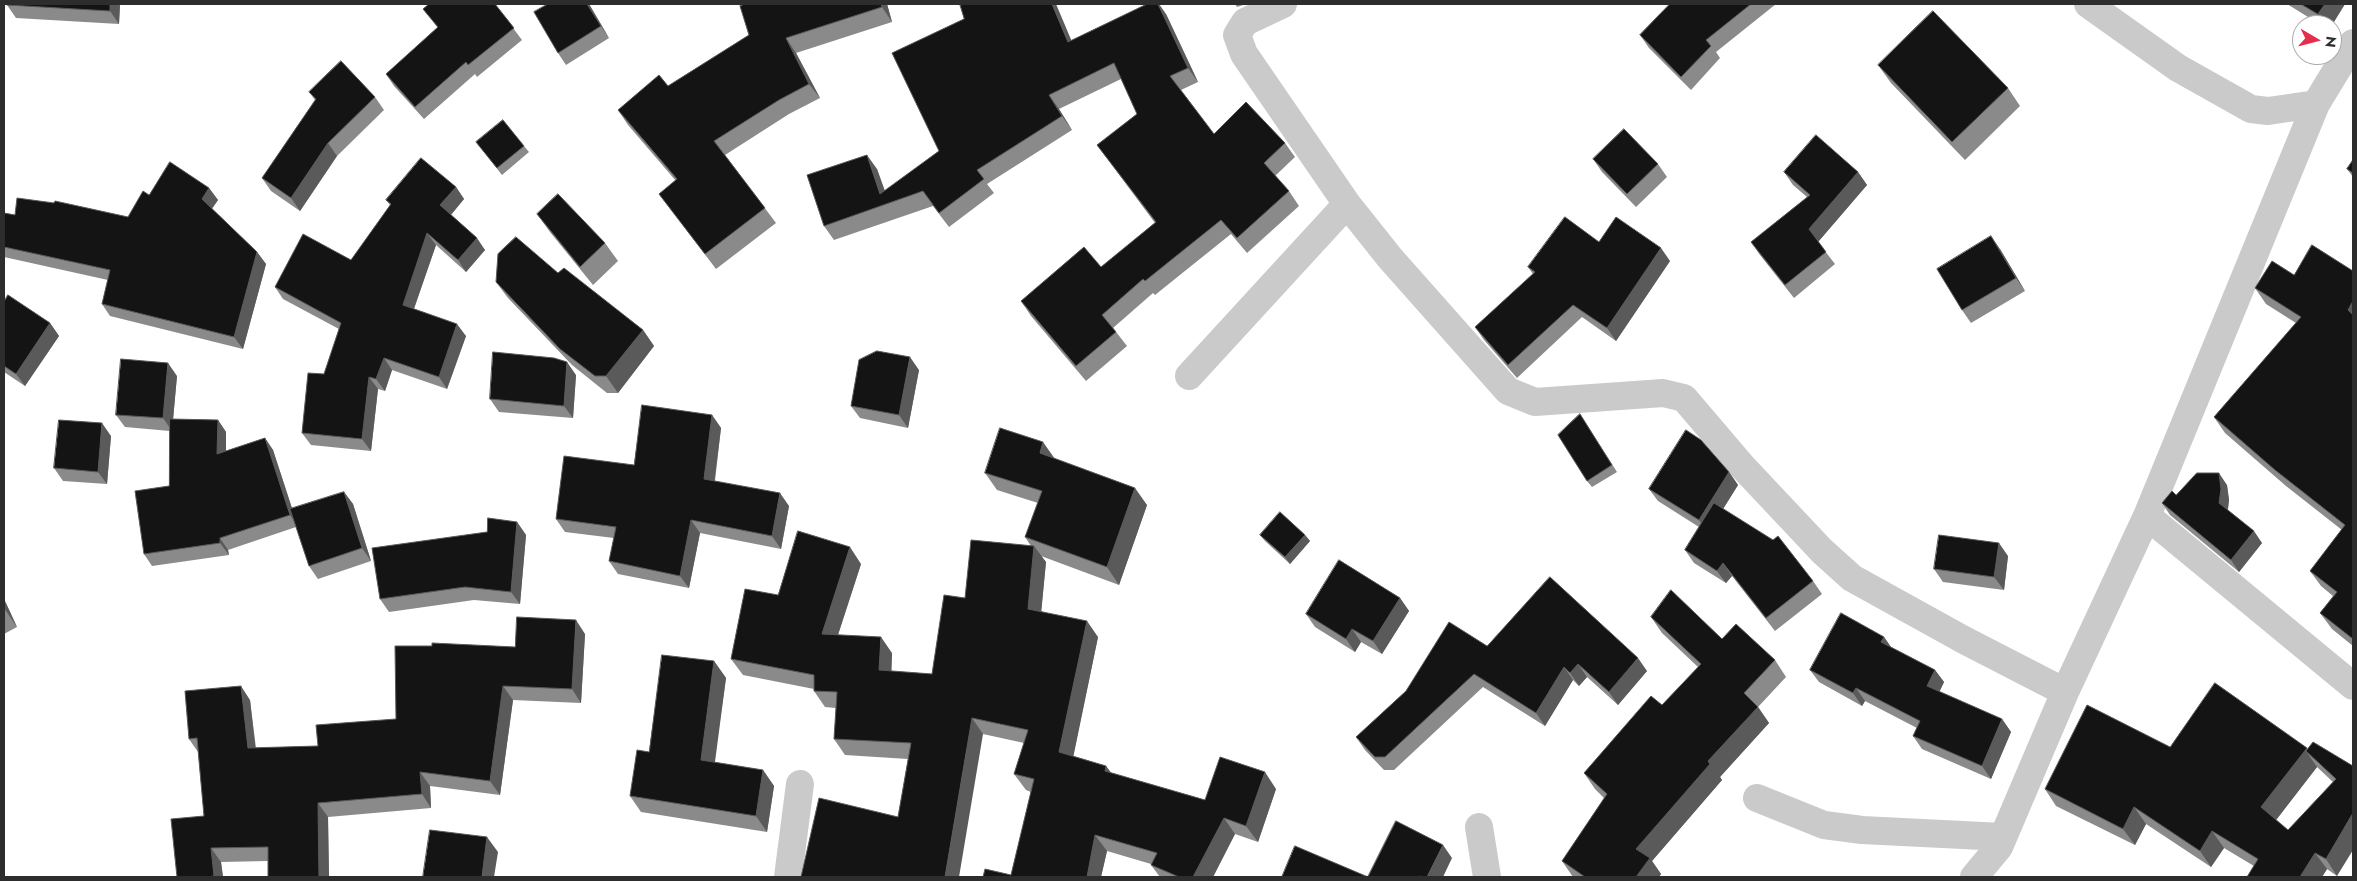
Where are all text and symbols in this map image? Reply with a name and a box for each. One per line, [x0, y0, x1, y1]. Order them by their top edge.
north arrow [2292, 15, 2342, 65]
text: N [2320, 35, 2342, 49]

